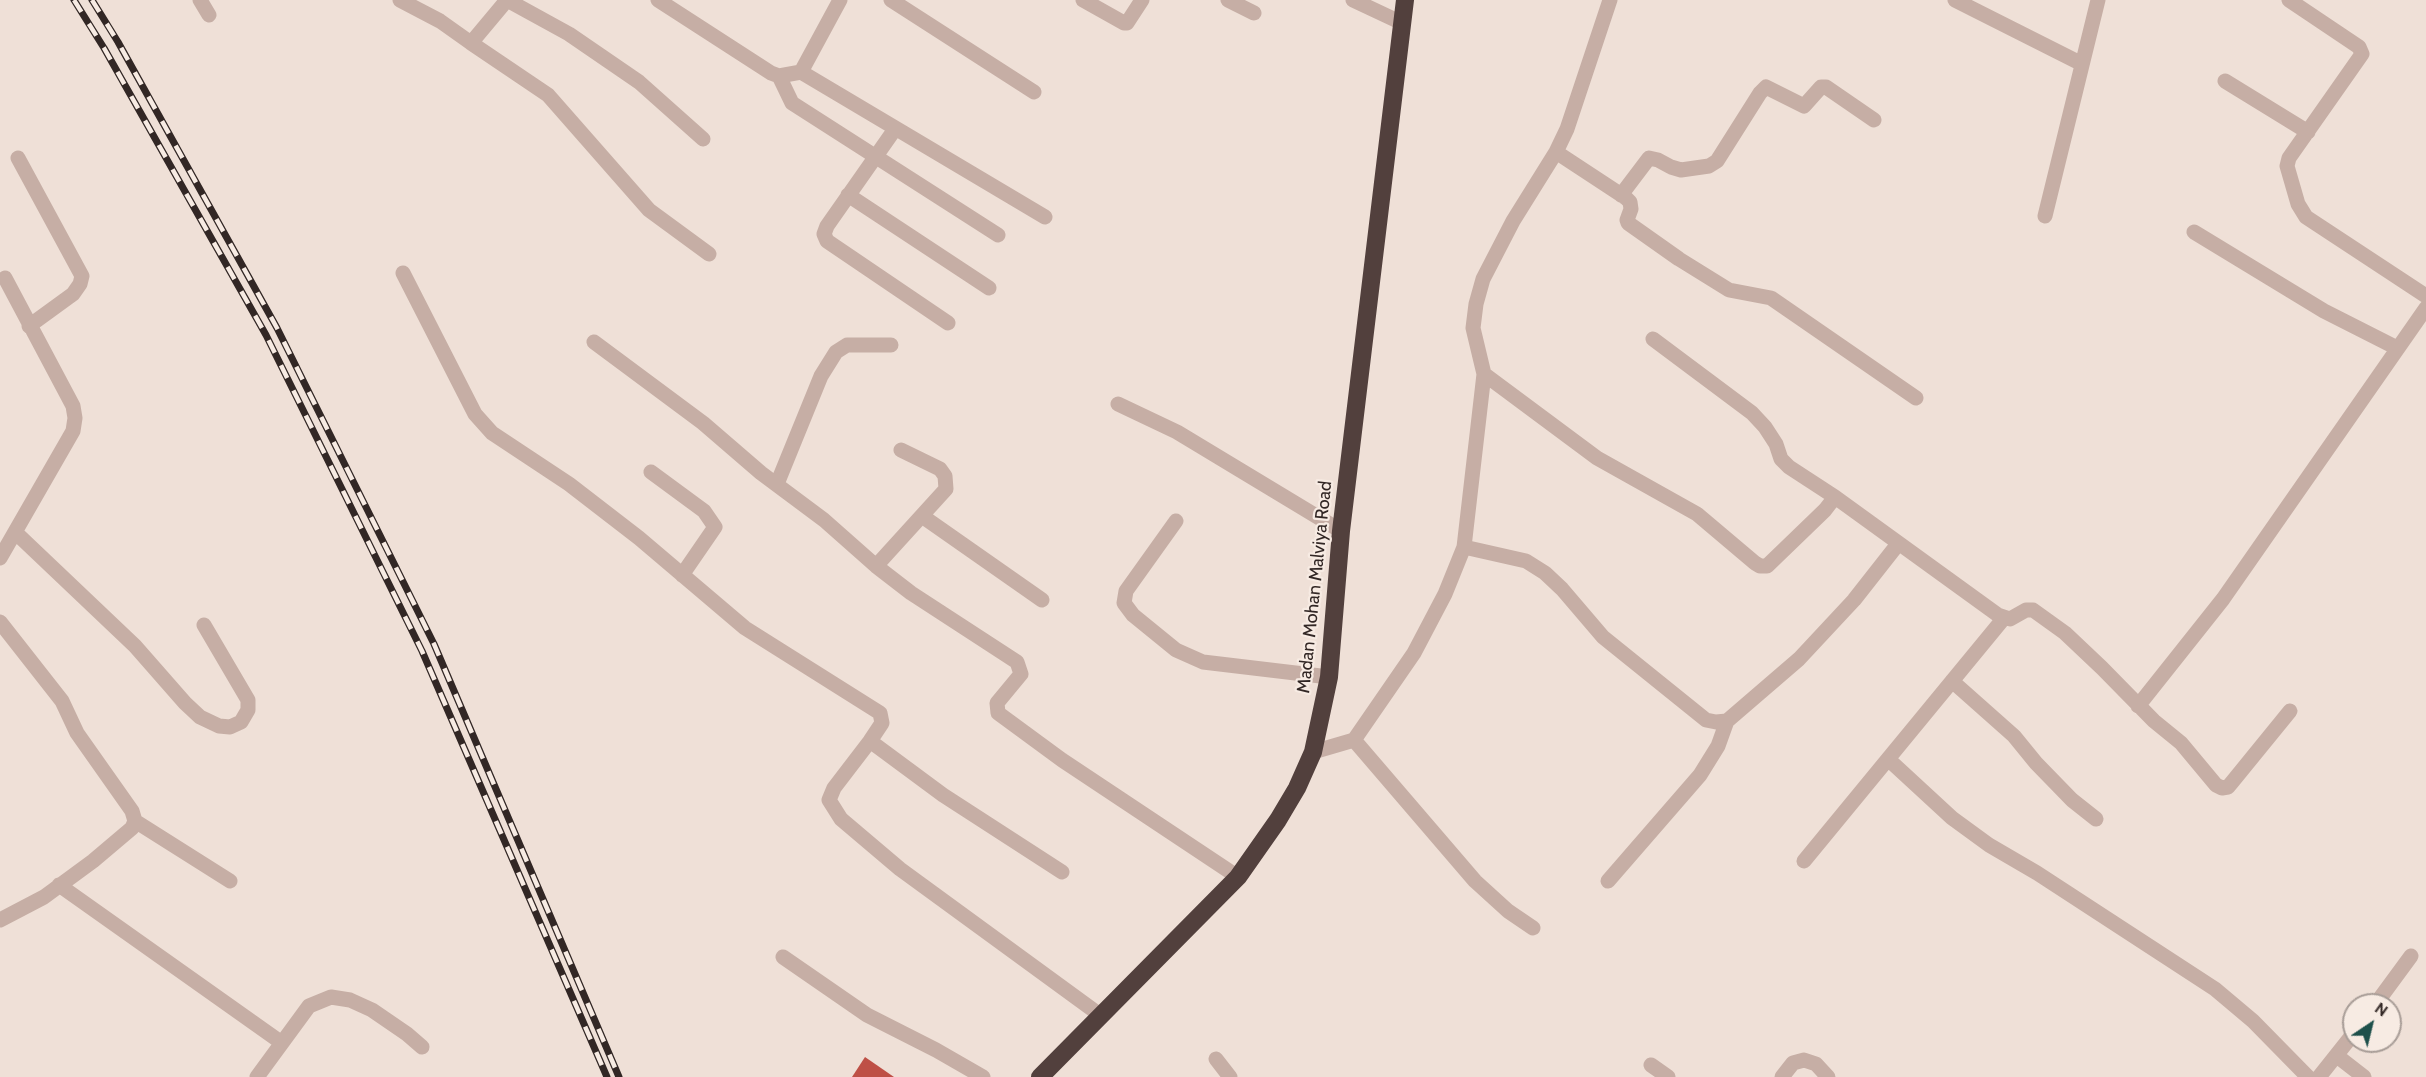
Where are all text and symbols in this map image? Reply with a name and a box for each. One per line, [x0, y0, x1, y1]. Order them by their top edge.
street label: Madan Mohan Malviya Road [1293, 480, 1337, 694]
north arrow [2342, 993, 2402, 1053]
text: N [2371, 998, 2392, 1021]

